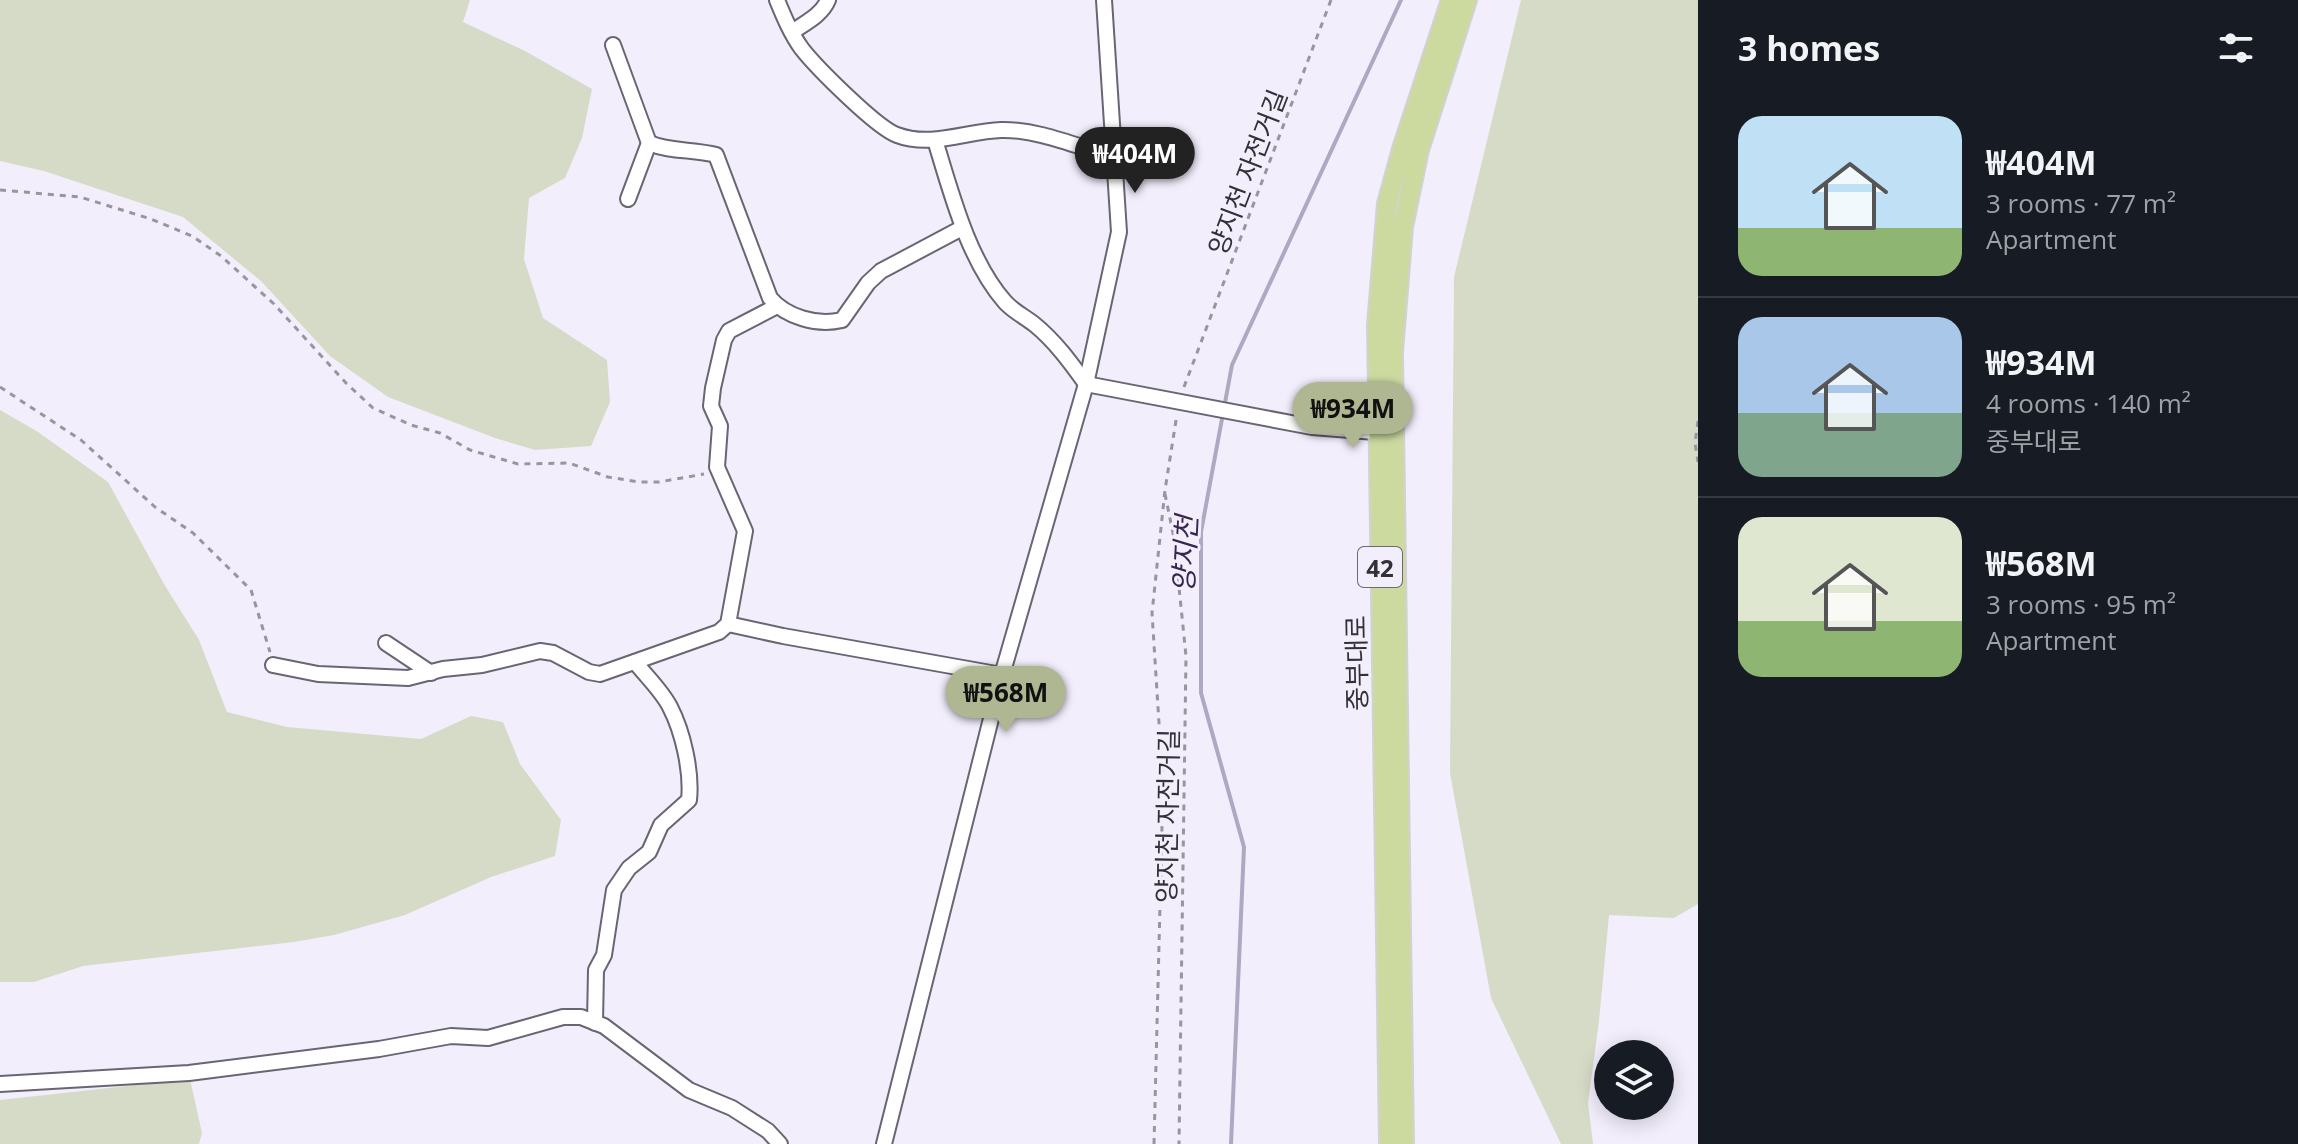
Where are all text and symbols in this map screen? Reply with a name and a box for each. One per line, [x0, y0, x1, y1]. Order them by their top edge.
text: 3 homes [1738, 25, 1880, 71]
icon: filters [2214, 26, 2258, 70]
street label: 양지천 자전거길 [1199, 84, 1295, 260]
pin: ₩404M [1079, 127, 1191, 195]
text: ₩404M [1093, 135, 1177, 171]
text: ₩404M [1986, 139, 2096, 185]
icon: home [1802, 148, 1898, 244]
text: 3 rooms · 77 m² [1986, 185, 2176, 221]
text: Apartment [1986, 221, 2117, 257]
text: ₩934M [1986, 339, 2096, 385]
icon: home [1802, 349, 1898, 445]
pin: ₩934M [1297, 382, 1409, 450]
text: 4 rooms · 140 m² [1986, 385, 2191, 421]
text: ₩934M [1311, 390, 1395, 426]
text: 중부대로 [1986, 423, 2082, 459]
water label: 양지천 [1163, 511, 1205, 594]
text: ₩568M [1986, 540, 2096, 586]
road number: 42 [1358, 547, 1402, 587]
icon: home [1802, 549, 1898, 645]
text: 3 rooms · 95 m² [1986, 586, 2176, 622]
street label: 중부대로 [1337, 615, 1375, 711]
text: Apartment [1986, 622, 2117, 658]
pin: ₩568M [950, 666, 1062, 734]
text: ₩568M [964, 674, 1048, 710]
street label: 양지천 자전거길 [1147, 729, 1187, 903]
map controls [1594, 1040, 1674, 1120]
button: layers [1594, 1040, 1674, 1120]

